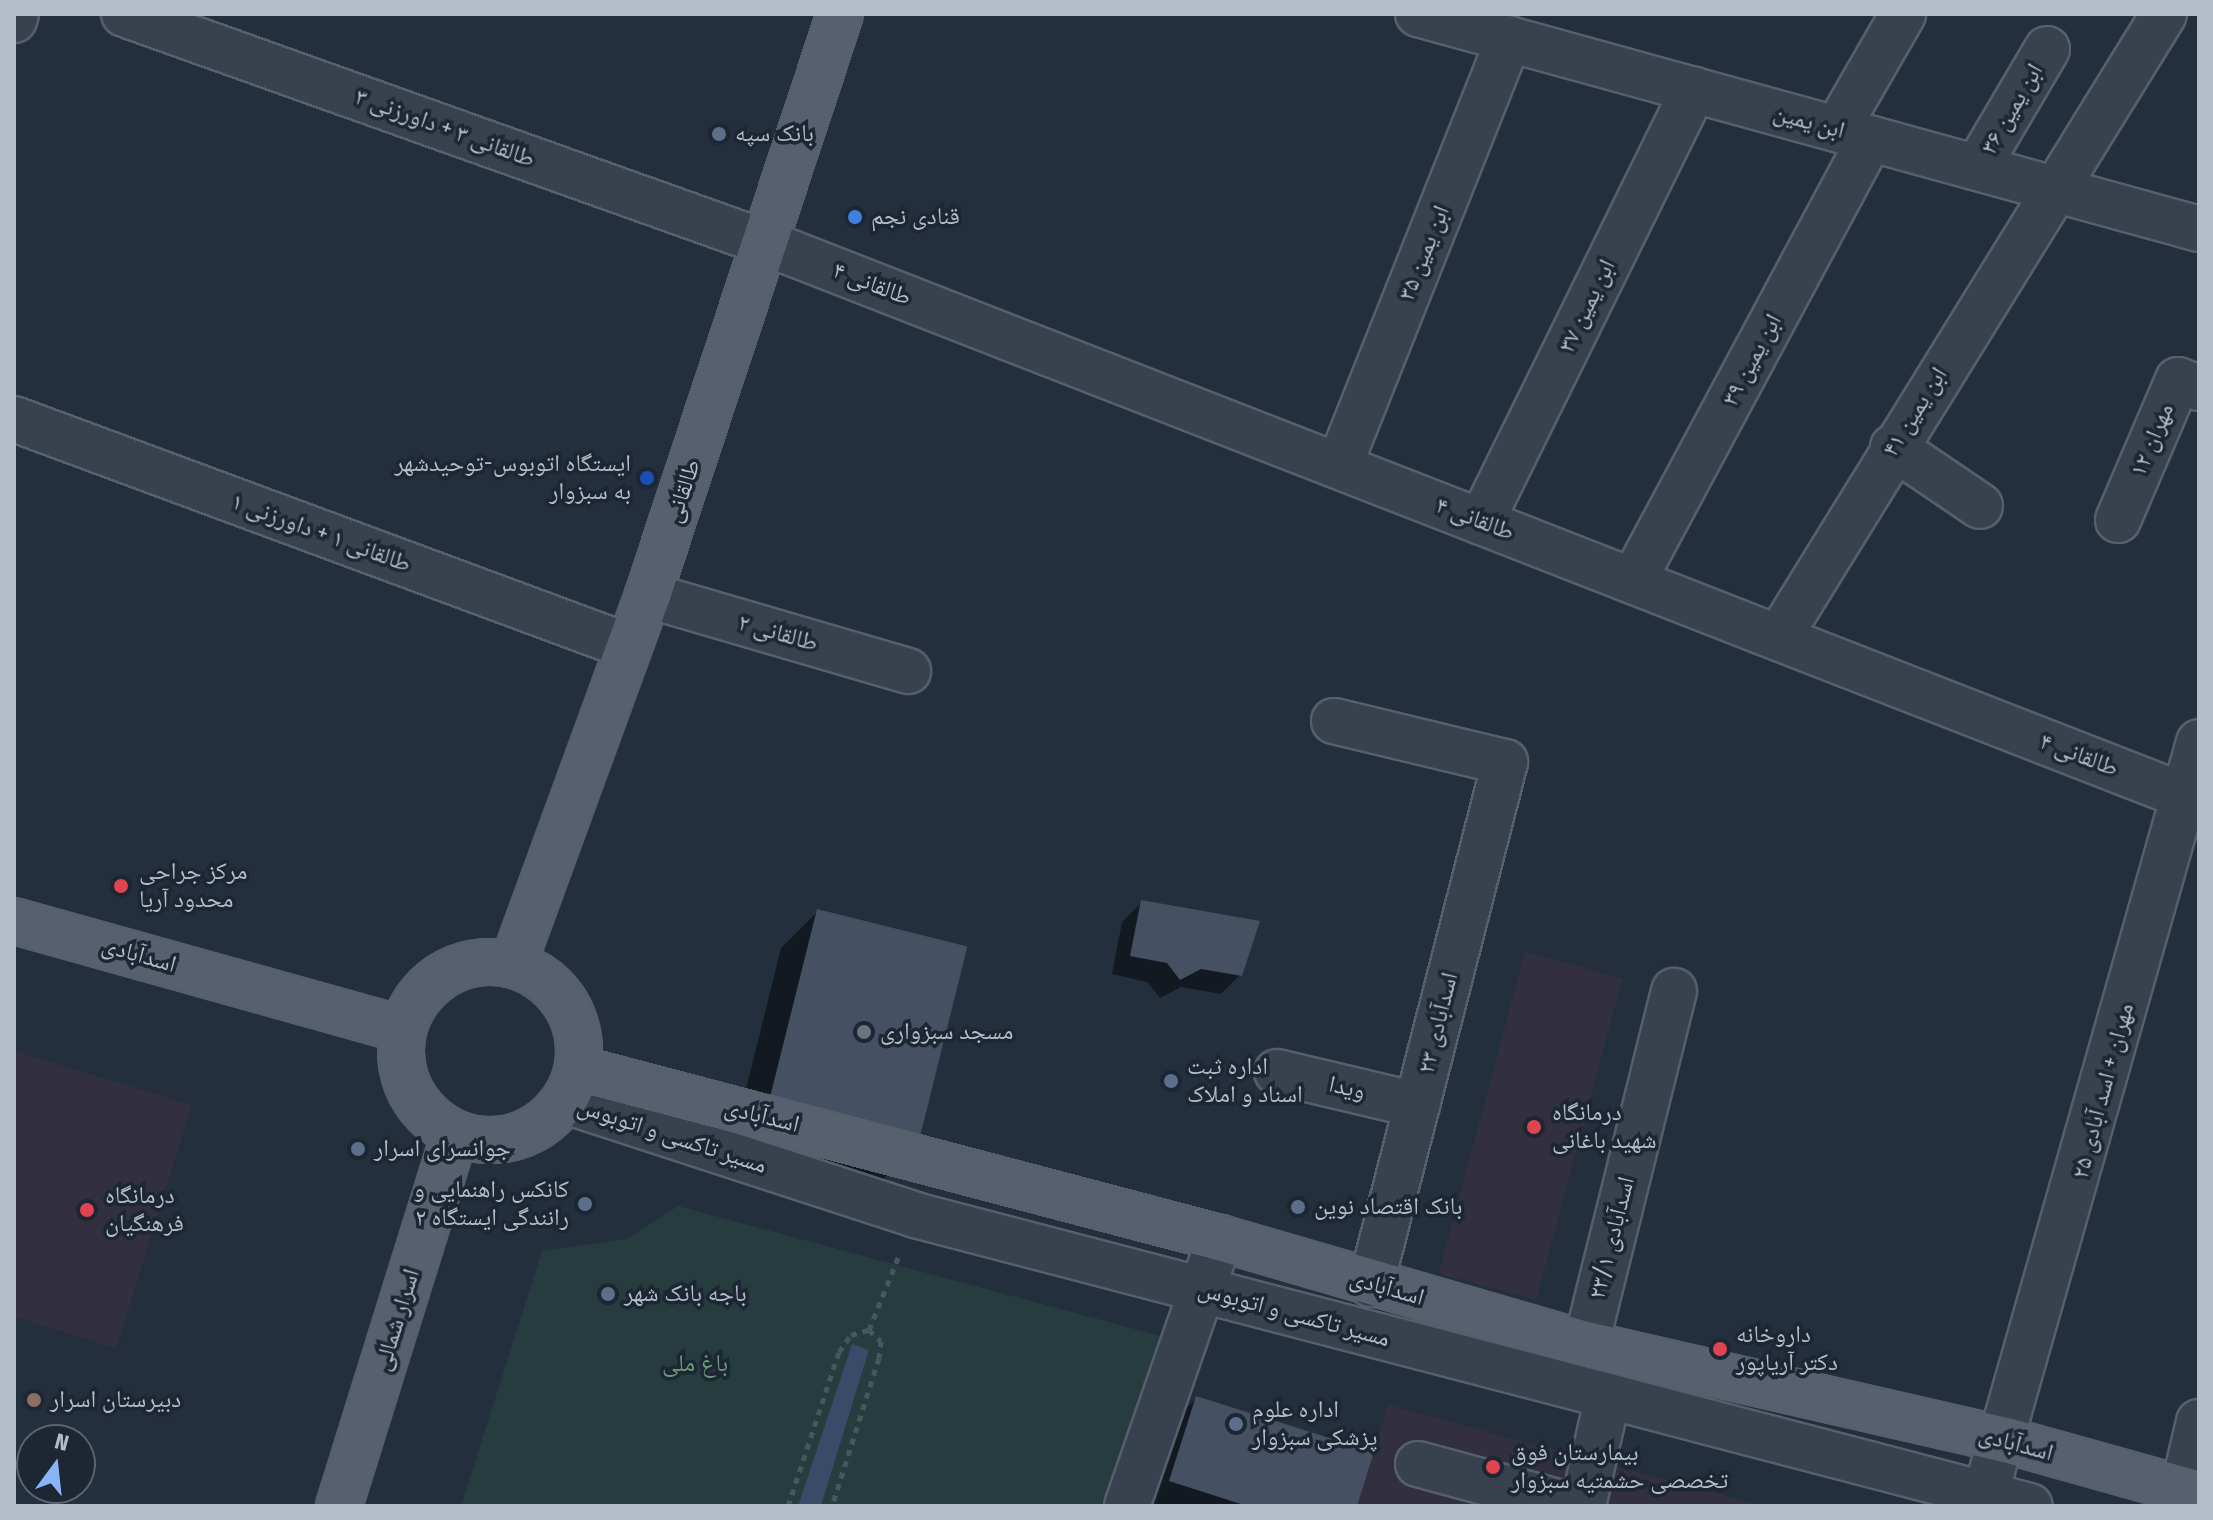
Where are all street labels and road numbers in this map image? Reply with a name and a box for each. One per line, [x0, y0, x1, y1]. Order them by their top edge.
street label: ابن یمین ۳۶ [1975, 58, 2049, 160]
street label: طالقانی ۳ + داورزنی ۳ [351, 82, 539, 174]
street label: ابن یمین [1770, 99, 1848, 145]
street label: ابن یمین ۳۵ [1392, 201, 1456, 305]
street label: ابن یمین ۳۷ [1552, 255, 1622, 357]
street label: طالقانی ۴ [829, 256, 915, 312]
street label: ابن یمین ۳۹ [1716, 309, 1788, 411]
street label: ابن یمین ۴۱ [1876, 362, 1954, 462]
street label: مهران ۱۲ [2124, 399, 2180, 481]
street label: طالقانی [659, 455, 707, 527]
street label: طالقانی ۱ + داورزنی ۱ [227, 487, 415, 579]
street label: طالقانی ۴ [1432, 491, 1518, 547]
street label: طالقانی ۲ [735, 608, 821, 658]
street label: طالقانی ۴ [2036, 727, 2122, 783]
street label: اسدآبادی [98, 931, 180, 979]
street label: اسدآبادی ۲۳ [1412, 969, 1464, 1077]
street label: مهران + اسد آبادی ۲۵ [2066, 1000, 2140, 1182]
street label: ویدا [1326, 1070, 1368, 1106]
street label: مسیر تاکسی و اتوبوس [574, 1092, 770, 1180]
street label: اسدآبادی [722, 1093, 802, 1139]
street label: اسدآبادی ۲۳/۱ [1583, 1174, 1641, 1302]
street label: اسدآبادی [1346, 1264, 1428, 1312]
street label: اسرار شمالی [368, 1266, 426, 1374]
street label: مسیر تاکسی و اتوبوس [1195, 1275, 1393, 1353]
street label: اسدآبادی [1976, 1420, 2056, 1468]

